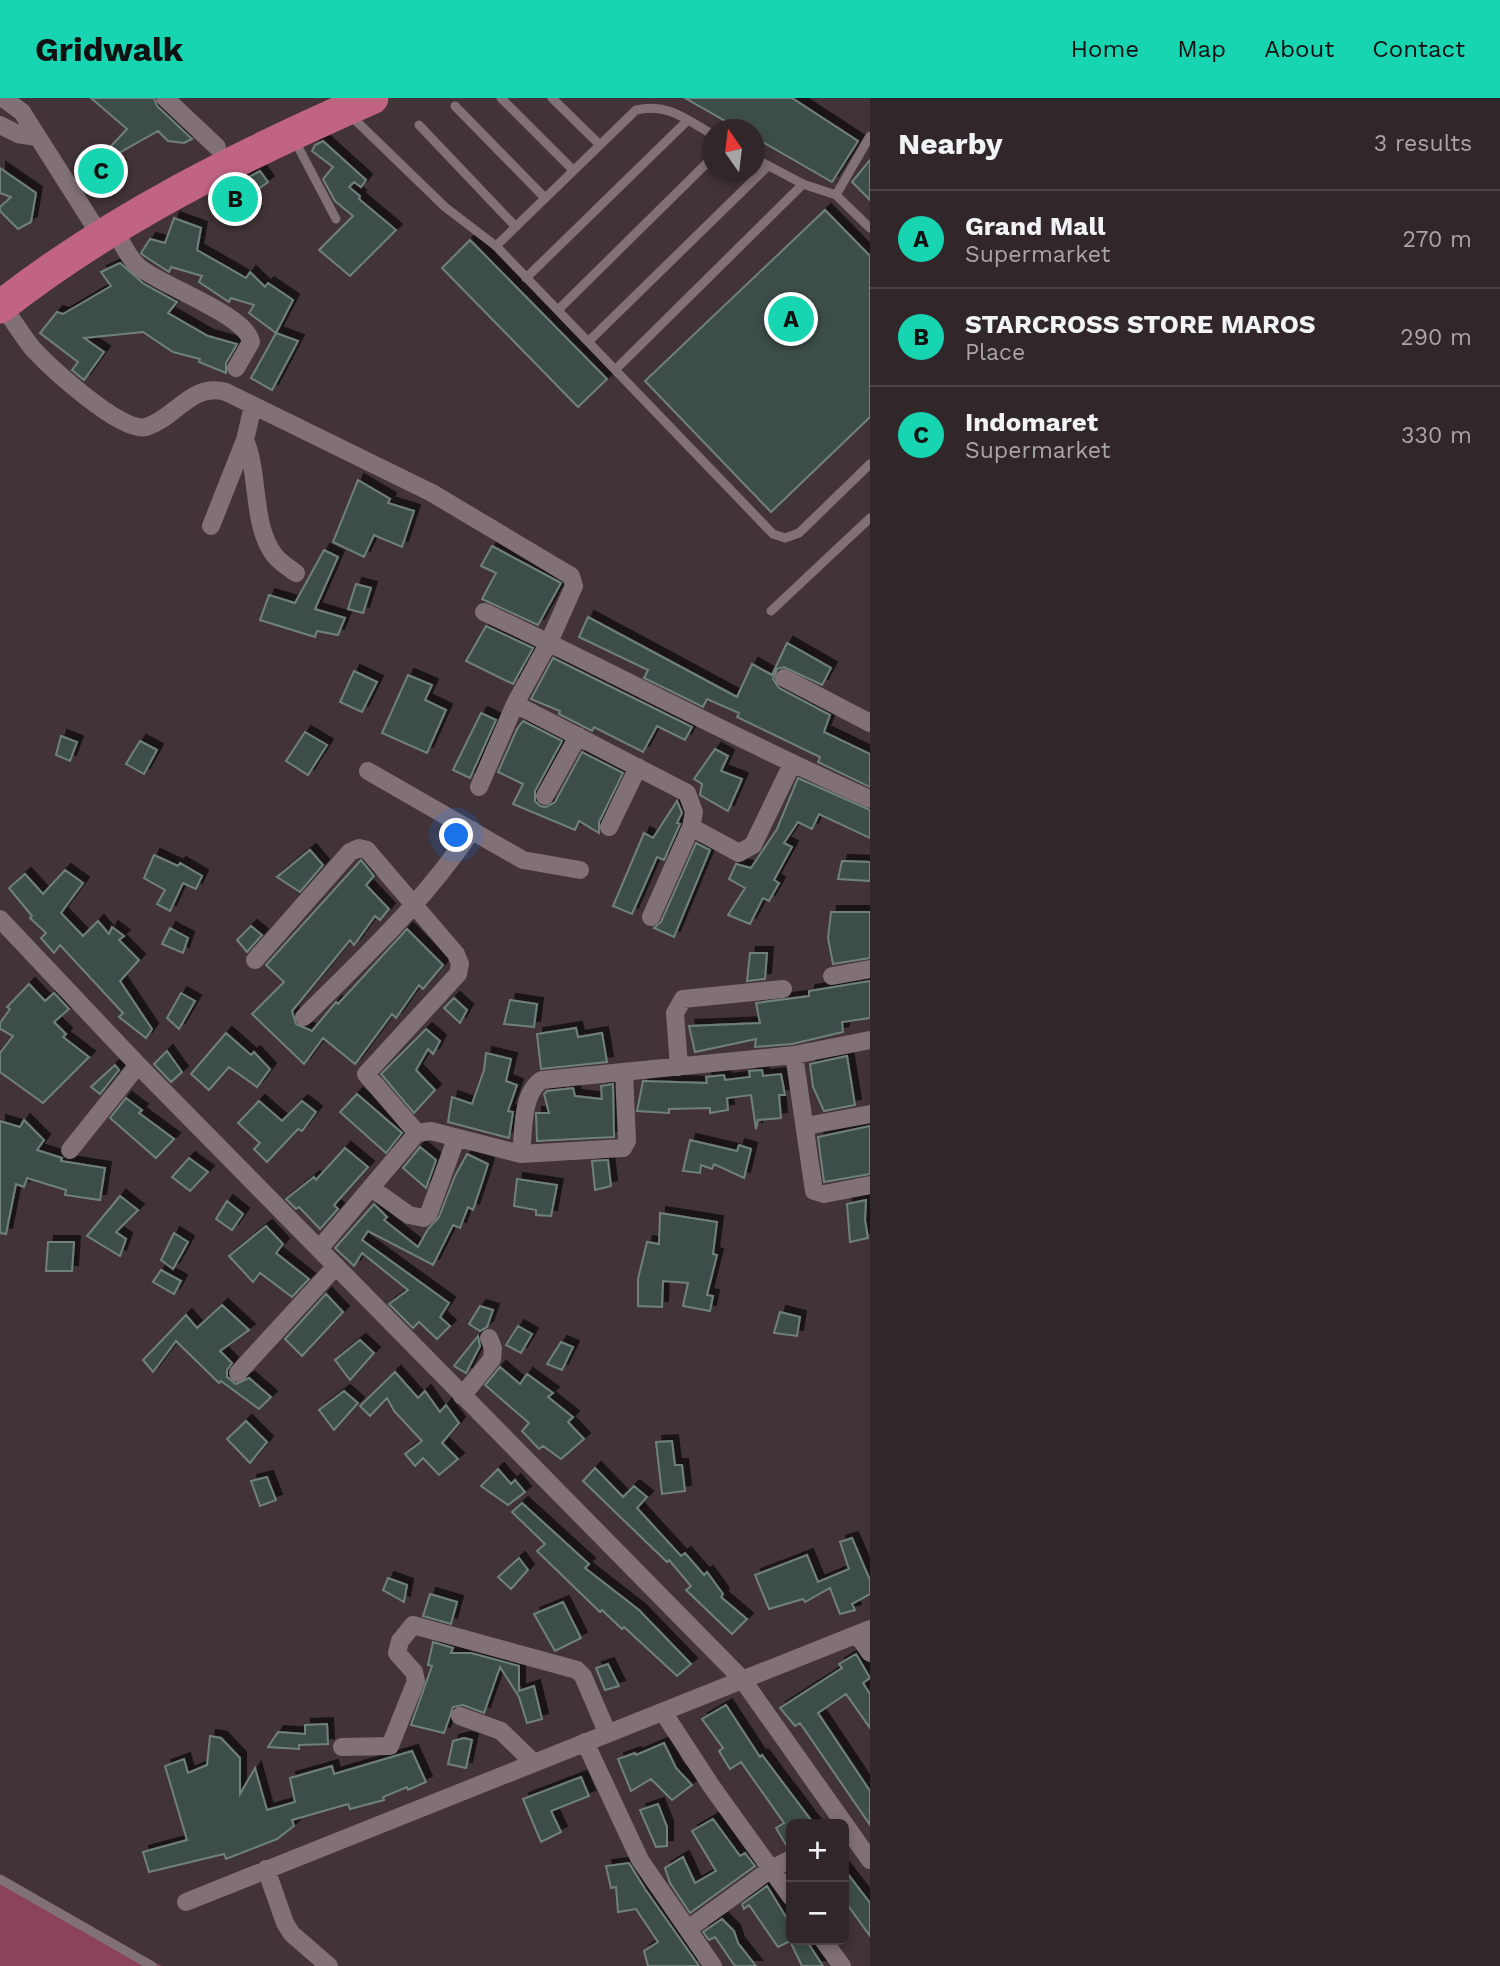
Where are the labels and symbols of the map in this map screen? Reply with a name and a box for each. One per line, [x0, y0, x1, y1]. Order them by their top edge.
north arrow [702, 119, 765, 182]
pin: C [78, 145, 124, 197]
pin: B [212, 173, 258, 225]
pin: A [768, 293, 814, 345]
your location [439, 818, 473, 852]

